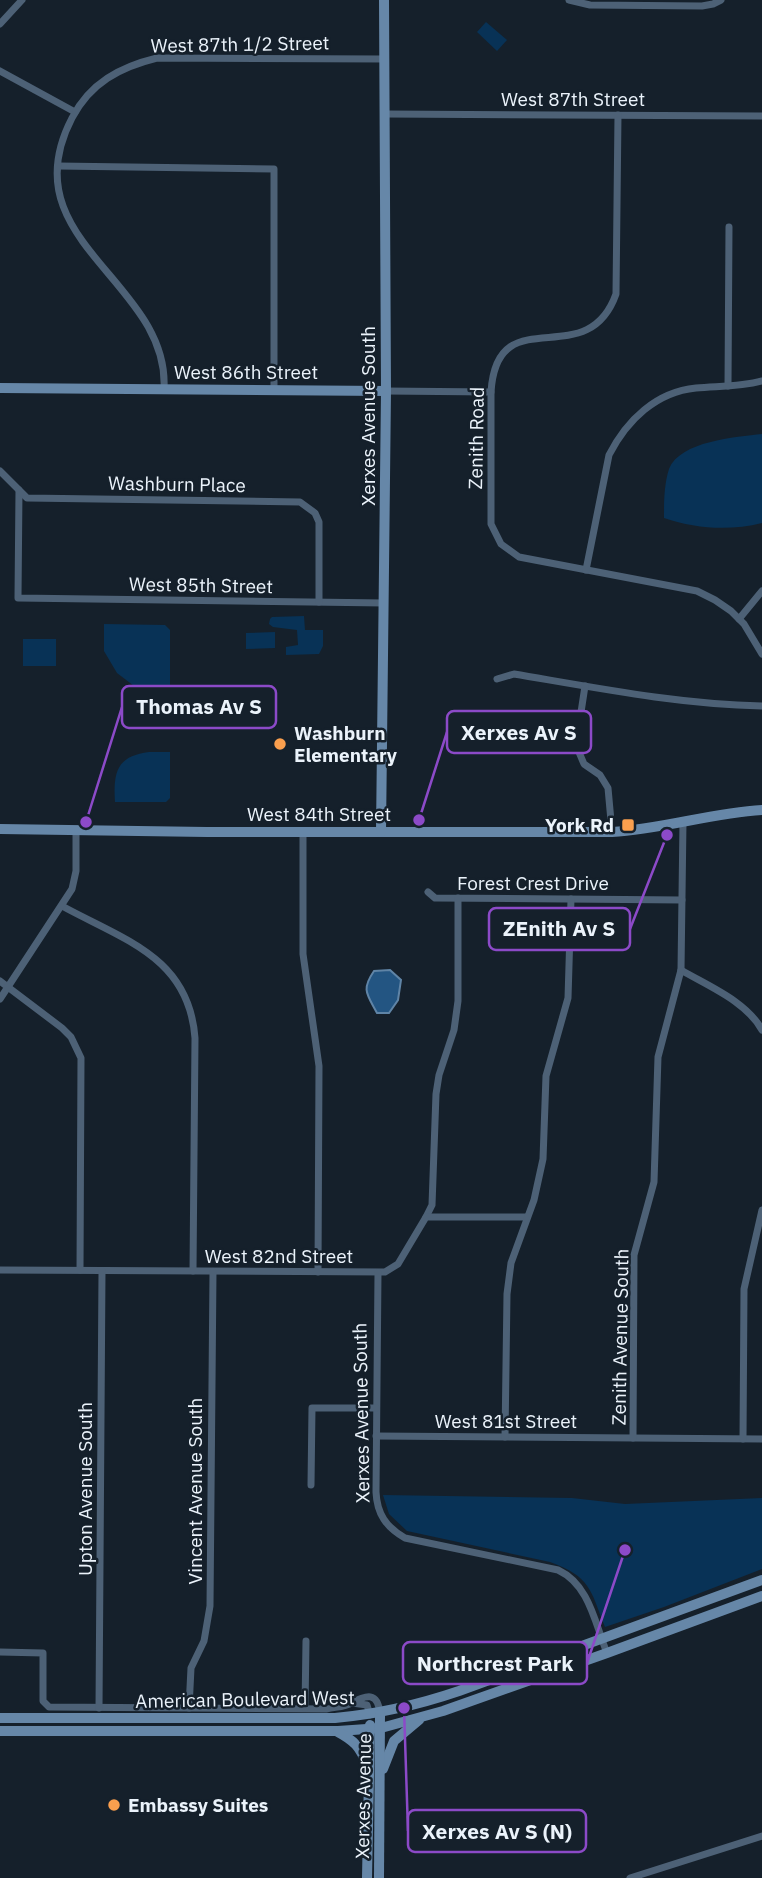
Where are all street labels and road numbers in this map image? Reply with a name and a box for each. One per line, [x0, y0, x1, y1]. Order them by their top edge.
street label: West 87th 1/2 Street [150, 30, 330, 58]
street label: West 87th Street [501, 87, 645, 111]
street label: Xerxes Avenue South [356, 326, 380, 506]
street label: West 86th Street [174, 360, 318, 384]
street label: Zenith Road [463, 387, 489, 489]
street label: Washburn Place [108, 471, 246, 497]
street label: West 85th Street [129, 572, 273, 598]
street label: West 84th Street [247, 802, 391, 826]
street label: Forest Crest Drive [457, 871, 609, 895]
street label: West 82nd Street [205, 1244, 353, 1268]
street label: Zenith Avenue South [606, 1248, 634, 1426]
street label: Xerxes Avenue South [347, 1323, 375, 1503]
street label: Vincent Avenue South [183, 1398, 207, 1584]
street label: Upton Avenue South [73, 1402, 97, 1576]
street label: West 81st Street [435, 1409, 577, 1433]
street label: American Boulevard West [135, 1685, 355, 1713]
street label: Xerxes Avenue [350, 1733, 376, 1859]

